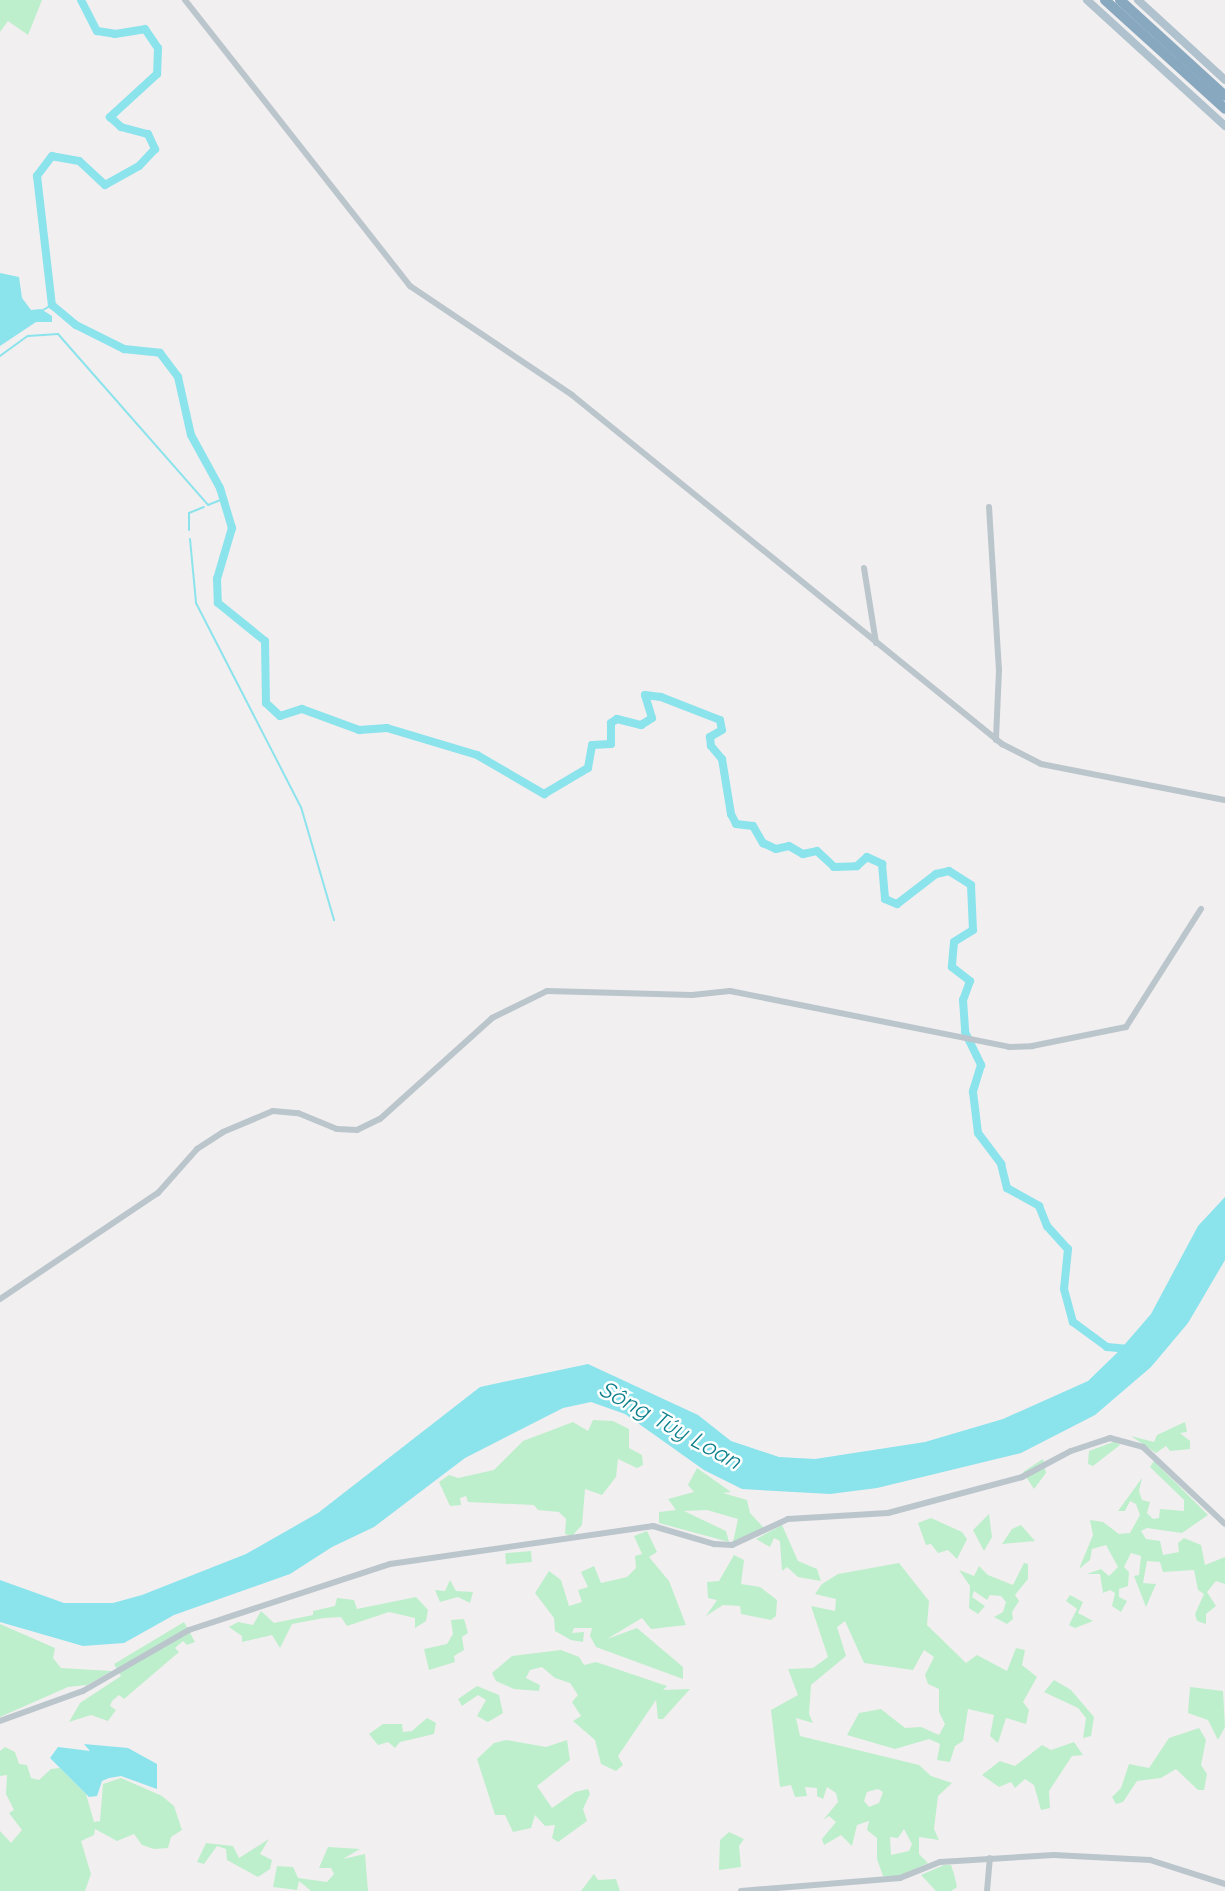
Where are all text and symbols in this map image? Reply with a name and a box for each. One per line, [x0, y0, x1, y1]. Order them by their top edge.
water label: Sông Túy Loan [594, 1375, 746, 1475]

